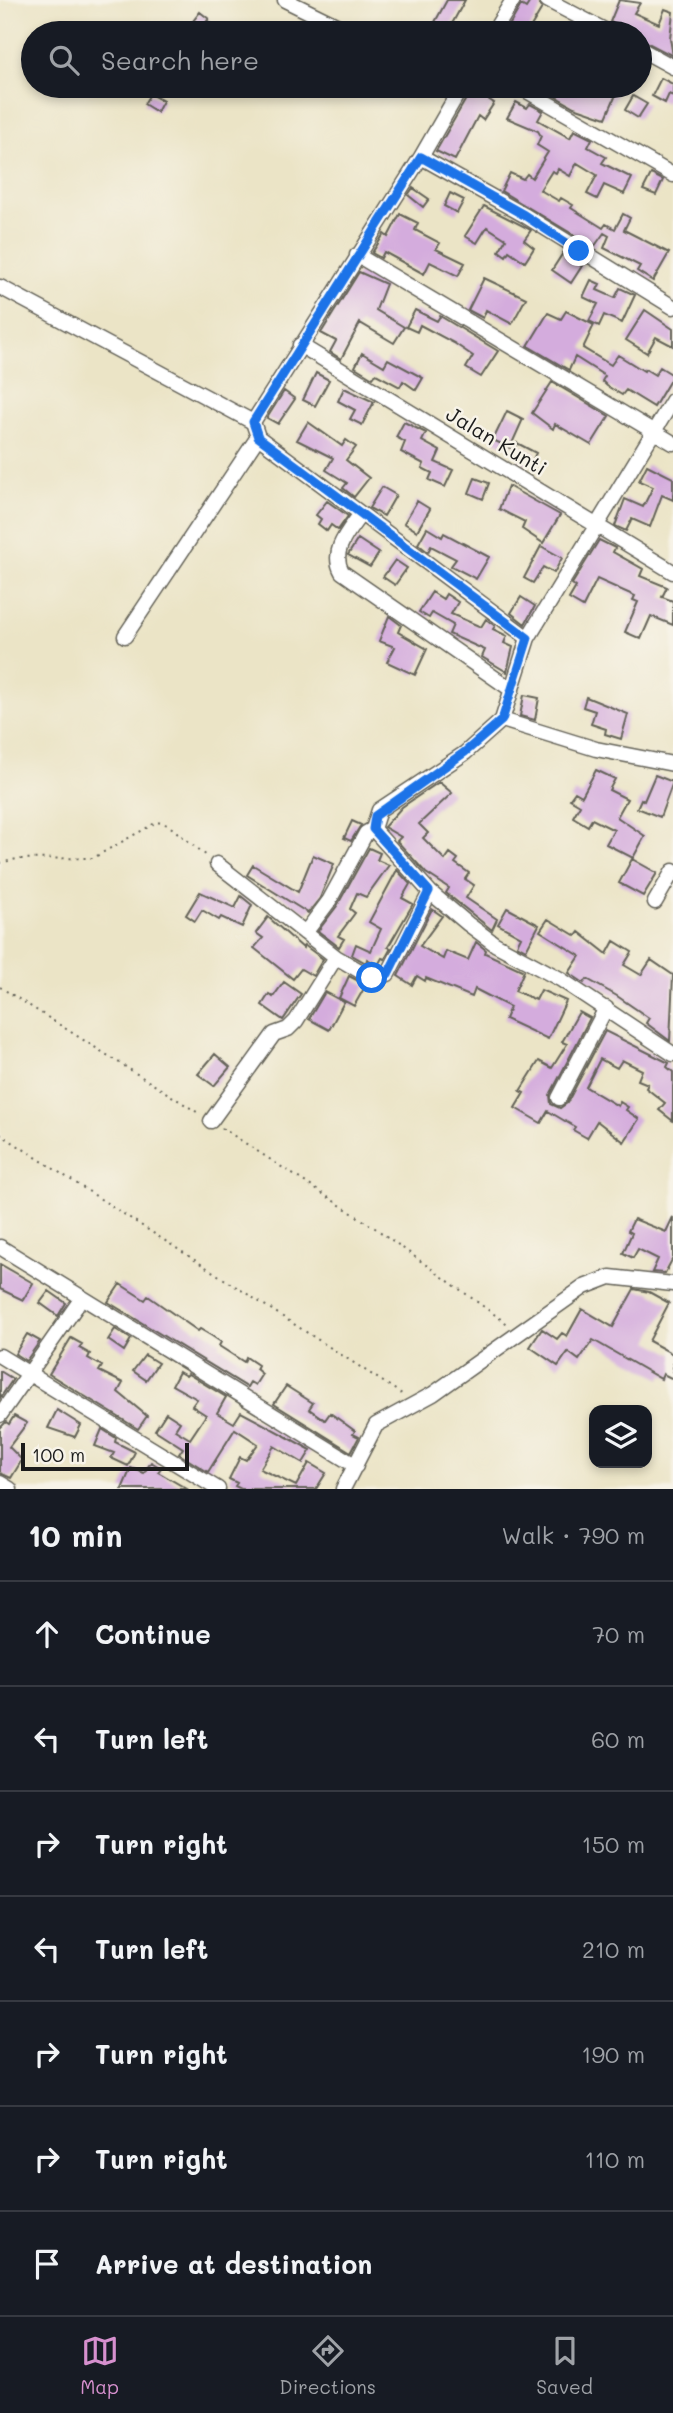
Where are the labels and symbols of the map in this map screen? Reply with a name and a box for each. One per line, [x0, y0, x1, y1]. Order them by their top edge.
route end [563, 235, 594, 266]
street label: Jalan Kunti [442, 399, 552, 481]
route start [356, 962, 387, 993]
scale bar [21, 1440, 189, 1472]

